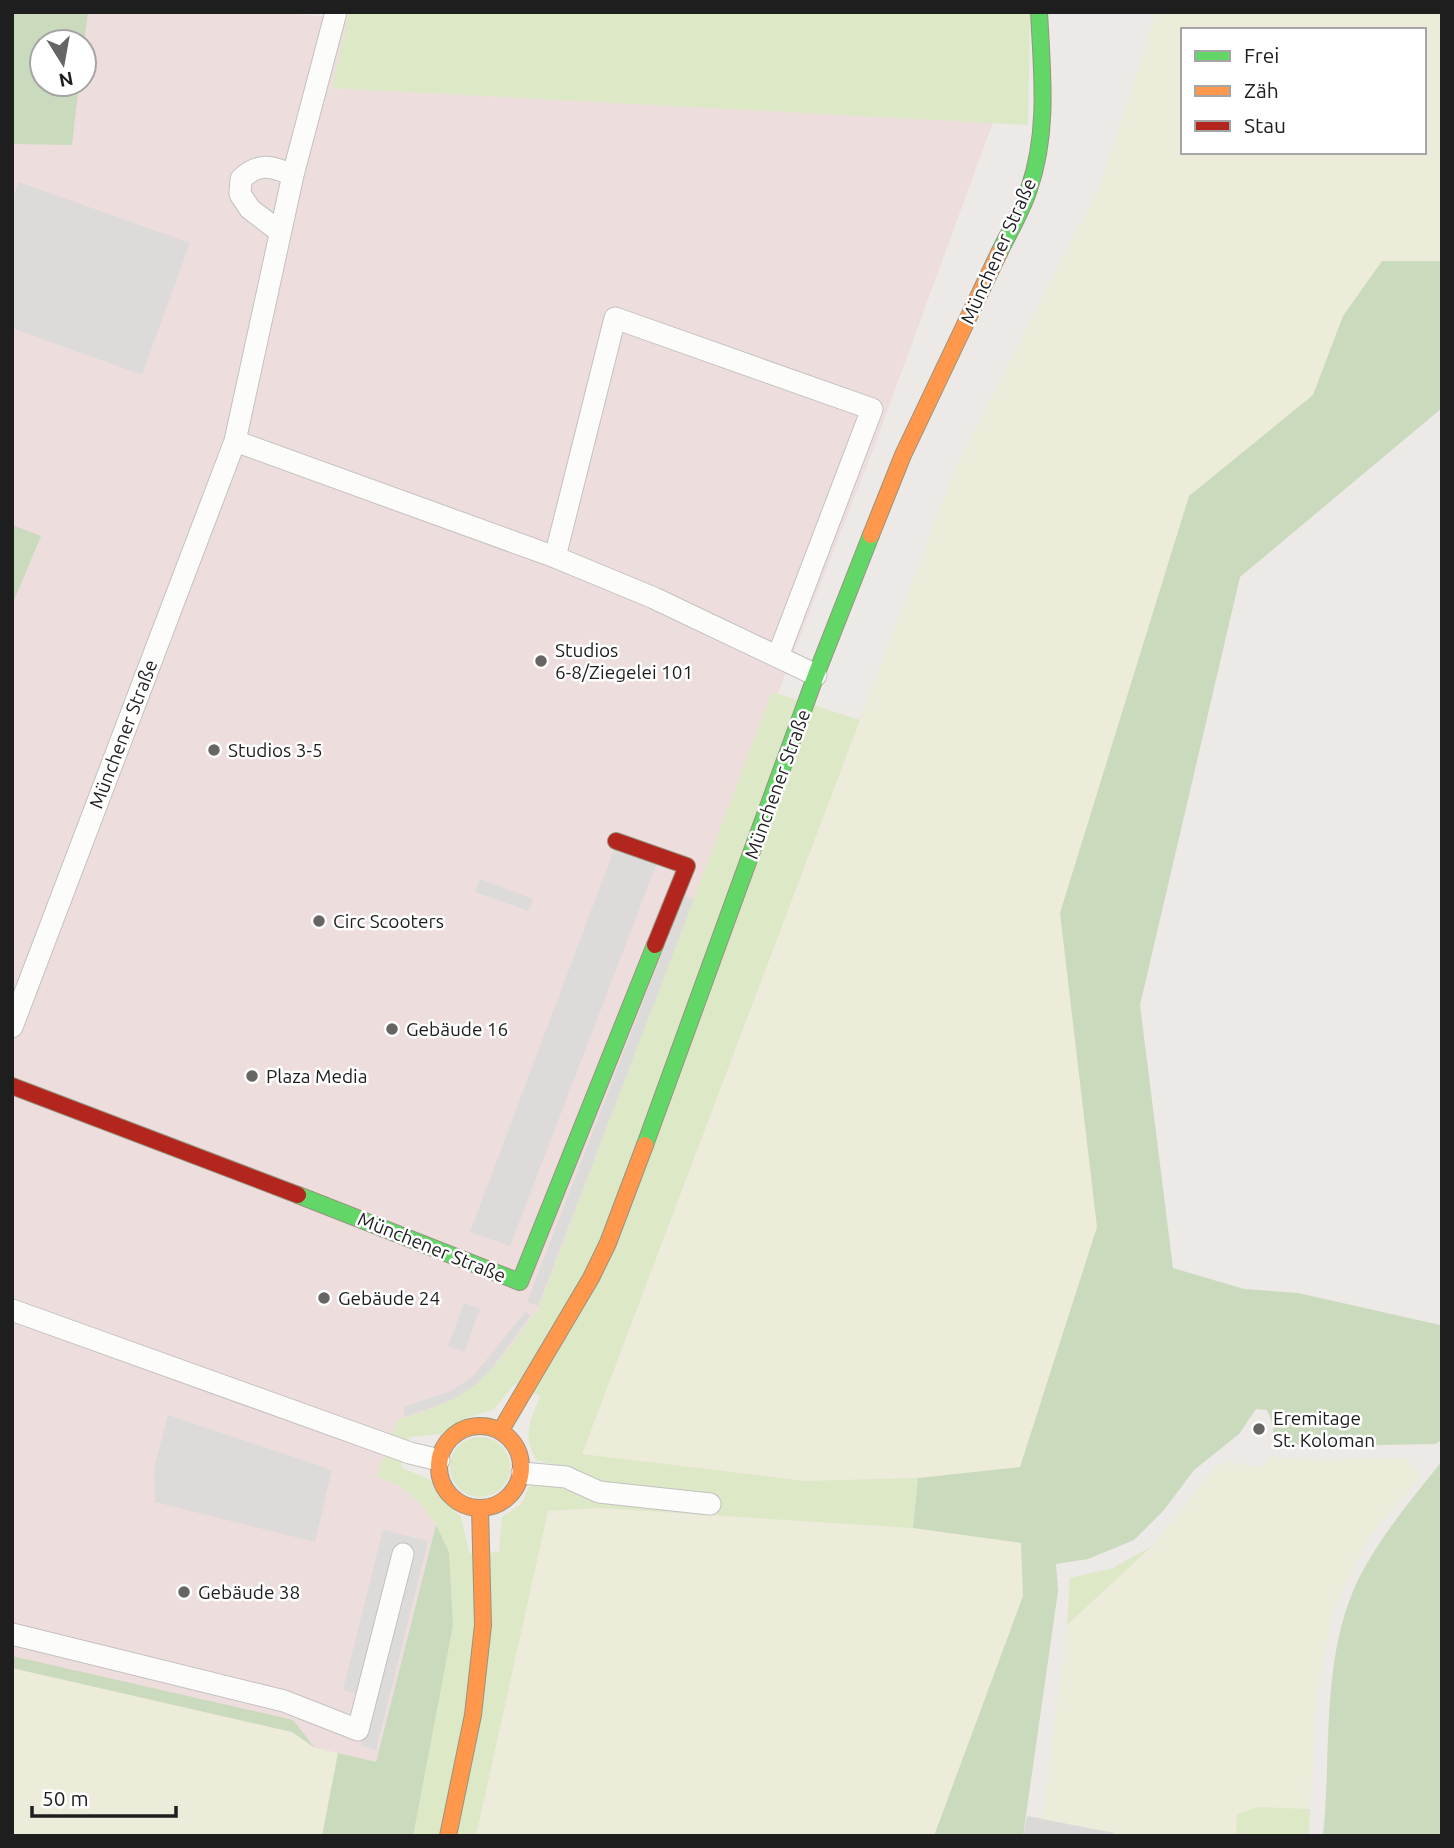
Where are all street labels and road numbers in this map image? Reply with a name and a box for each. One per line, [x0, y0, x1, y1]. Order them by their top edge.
street label: Münchener Straße [956, 175, 1040, 327]
street label: Münchener Straße [84, 656, 162, 812]
street label: Münchener Straße [740, 706, 814, 862]
street label: Münchener Straße [355, 1207, 509, 1287]

